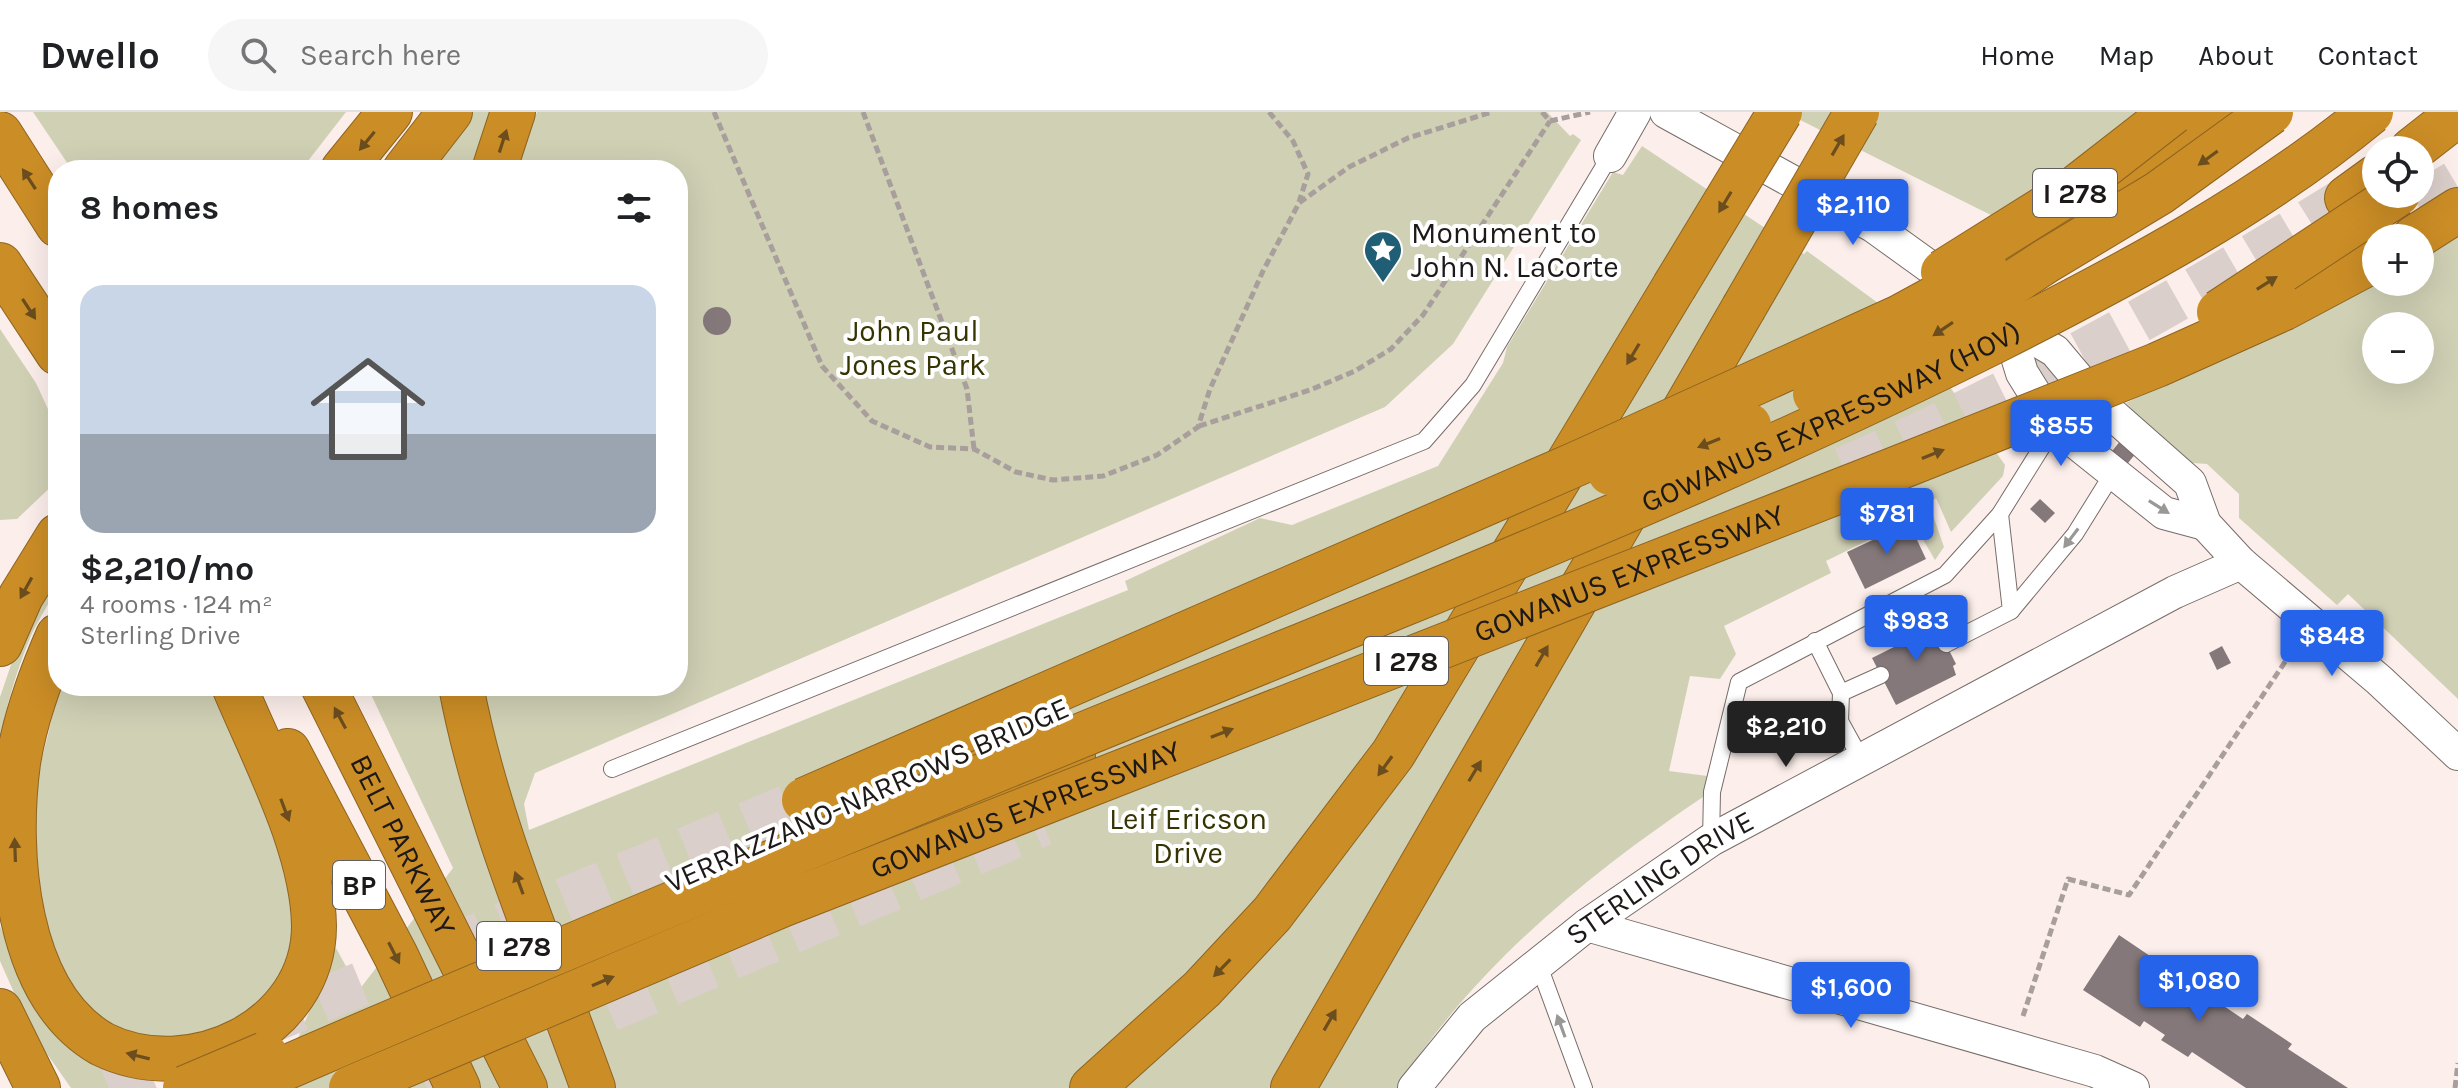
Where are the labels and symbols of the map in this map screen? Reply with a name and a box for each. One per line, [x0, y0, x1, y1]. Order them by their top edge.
one-way arrow [498, 129, 510, 153]
one-way arrow [359, 131, 375, 151]
one-way arrow [1831, 134, 1845, 156]
one-way arrow [2198, 150, 2219, 165]
one-way arrow [22, 169, 37, 190]
road number: I 278 [2033, 169, 2117, 217]
pin: $2,110 [1788, 179, 1918, 247]
one-way arrow [1718, 191, 1732, 213]
place label: Monument to John N. LaCorte [1411, 215, 1619, 285]
place icon: Monument to John N. LaCorte [1362, 229, 1404, 284]
one-way arrow [2256, 276, 2278, 290]
one-way arrow [21, 298, 36, 320]
park label: John Paul Jones Park [840, 313, 986, 383]
street label: GOWANUS EXPRESSWAY (HOV) [1636, 313, 2027, 520]
one-way arrow [1932, 321, 1954, 336]
one-way arrow [1627, 343, 1641, 365]
pin: $855 [2014, 400, 2108, 468]
one-way arrow [1697, 436, 1721, 449]
one-way arrow [1921, 447, 1945, 460]
pin: $781 [1840, 488, 1934, 556]
street label: GOWANUS EXPRESSWAY [1469, 496, 1790, 650]
one-way arrow [2148, 500, 2170, 514]
one-way arrow [2063, 528, 2079, 548]
one-way arrow [19, 577, 33, 599]
pin: $983 [1869, 595, 1963, 663]
pin: $848 [2285, 610, 2379, 678]
road number: I 278 [1364, 637, 1448, 685]
one-way arrow [1535, 645, 1549, 668]
street label: VERRAZZANO-NARROWS BRIDGE [660, 689, 1074, 901]
pin: $2,210 [1721, 701, 1851, 769]
one-way arrow [333, 706, 347, 729]
one-way arrow [1210, 726, 1234, 739]
street label: GOWANUS EXPRESSWAY [865, 732, 1187, 886]
street label: BELT PARKWAY [342, 748, 464, 942]
one-way arrow [1377, 755, 1393, 776]
one-way arrow [1468, 760, 1482, 782]
one-way arrow [279, 798, 292, 822]
park label: Leif Ericson Drive [1109, 801, 1267, 871]
street label: STERLING DRIVE [1559, 803, 1760, 953]
one-way arrow [9, 837, 22, 862]
road number: BP [333, 861, 385, 909]
one-way arrow [512, 871, 525, 895]
road number: I 278 [477, 922, 561, 970]
one-way arrow [387, 941, 401, 964]
pin: $1,080 [2134, 955, 2264, 1023]
one-way arrow [1213, 958, 1232, 977]
pin: $1,600 [1786, 962, 1916, 1030]
one-way arrow [591, 975, 615, 988]
one-way arrow [1323, 1008, 1337, 1031]
one-way arrow [1554, 1014, 1567, 1038]
one-way arrow [126, 1049, 151, 1062]

